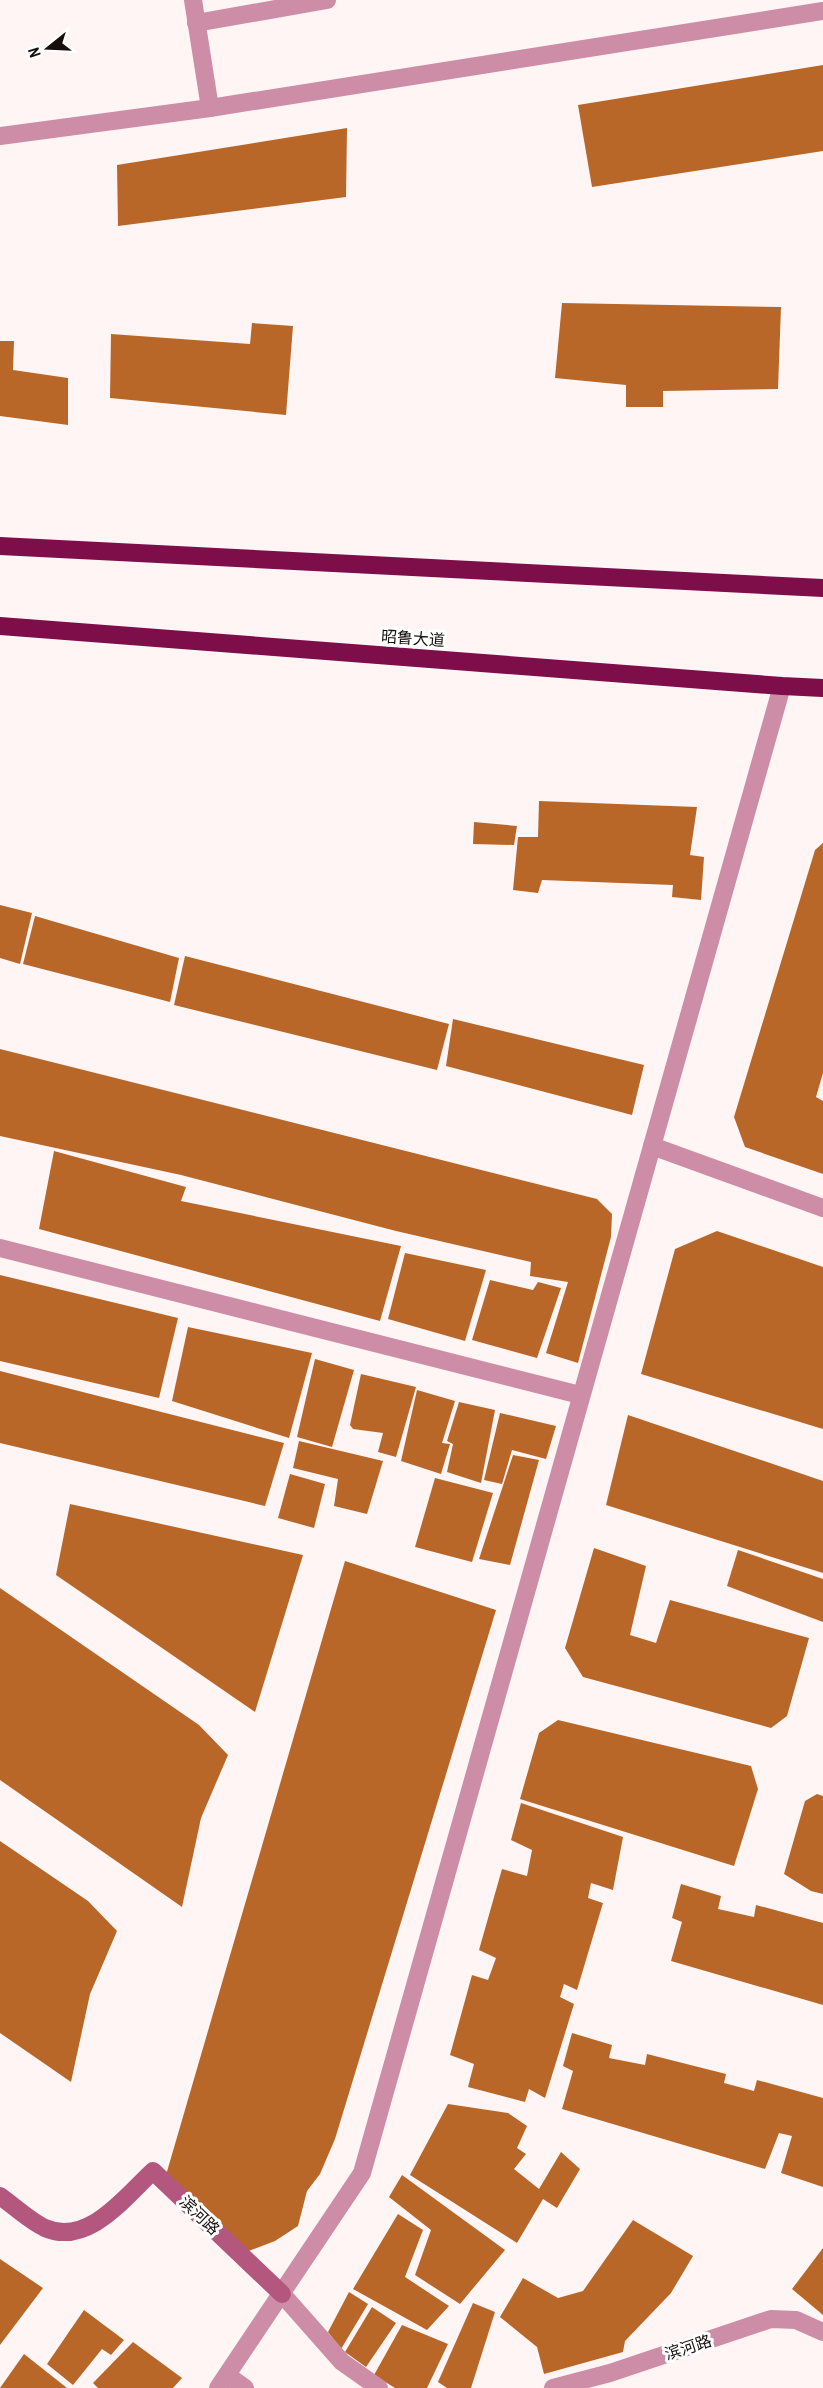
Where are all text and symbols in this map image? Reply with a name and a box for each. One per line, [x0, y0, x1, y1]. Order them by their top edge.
north arrow [18, 18, 78, 78]
text: N [22, 45, 46, 61]
street label: 昭鲁大道 [380, 625, 446, 651]
street label: 滨河路 [175, 2190, 225, 2240]
street label: 滨河路 [662, 2329, 714, 2365]

